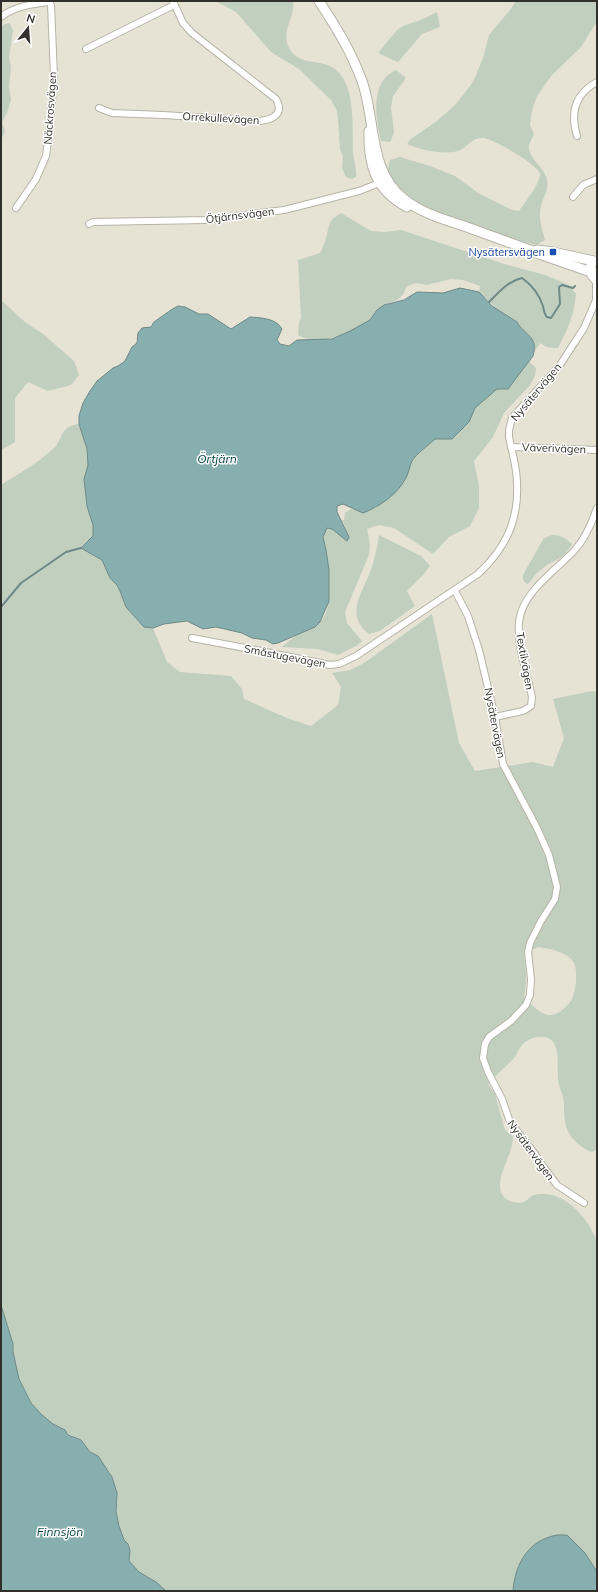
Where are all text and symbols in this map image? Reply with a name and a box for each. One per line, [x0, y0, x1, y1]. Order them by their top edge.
north arrow [8, 8, 48, 48]
text: N [25, 11, 37, 26]
street label: Näckrosvägen [40, 71, 60, 145]
street label: Orrekullevägen [182, 109, 260, 127]
street label: Ötjärnsvägen [205, 204, 275, 226]
place label: Nysätersvägen [468, 245, 545, 259]
marker: Nysätersvägen [548, 247, 558, 257]
street label: Nysätervägen [508, 360, 564, 424]
street label: Väverivägen [522, 440, 586, 456]
water label: Örtjärn [197, 451, 237, 466]
street label: Textilvägen [513, 631, 537, 691]
street label: Småstugevägen [243, 641, 327, 671]
street label: Nysätervägen [481, 687, 509, 759]
street label: Nysätervägen [504, 1117, 558, 1183]
water label: Finnsjön [37, 1524, 83, 1539]

